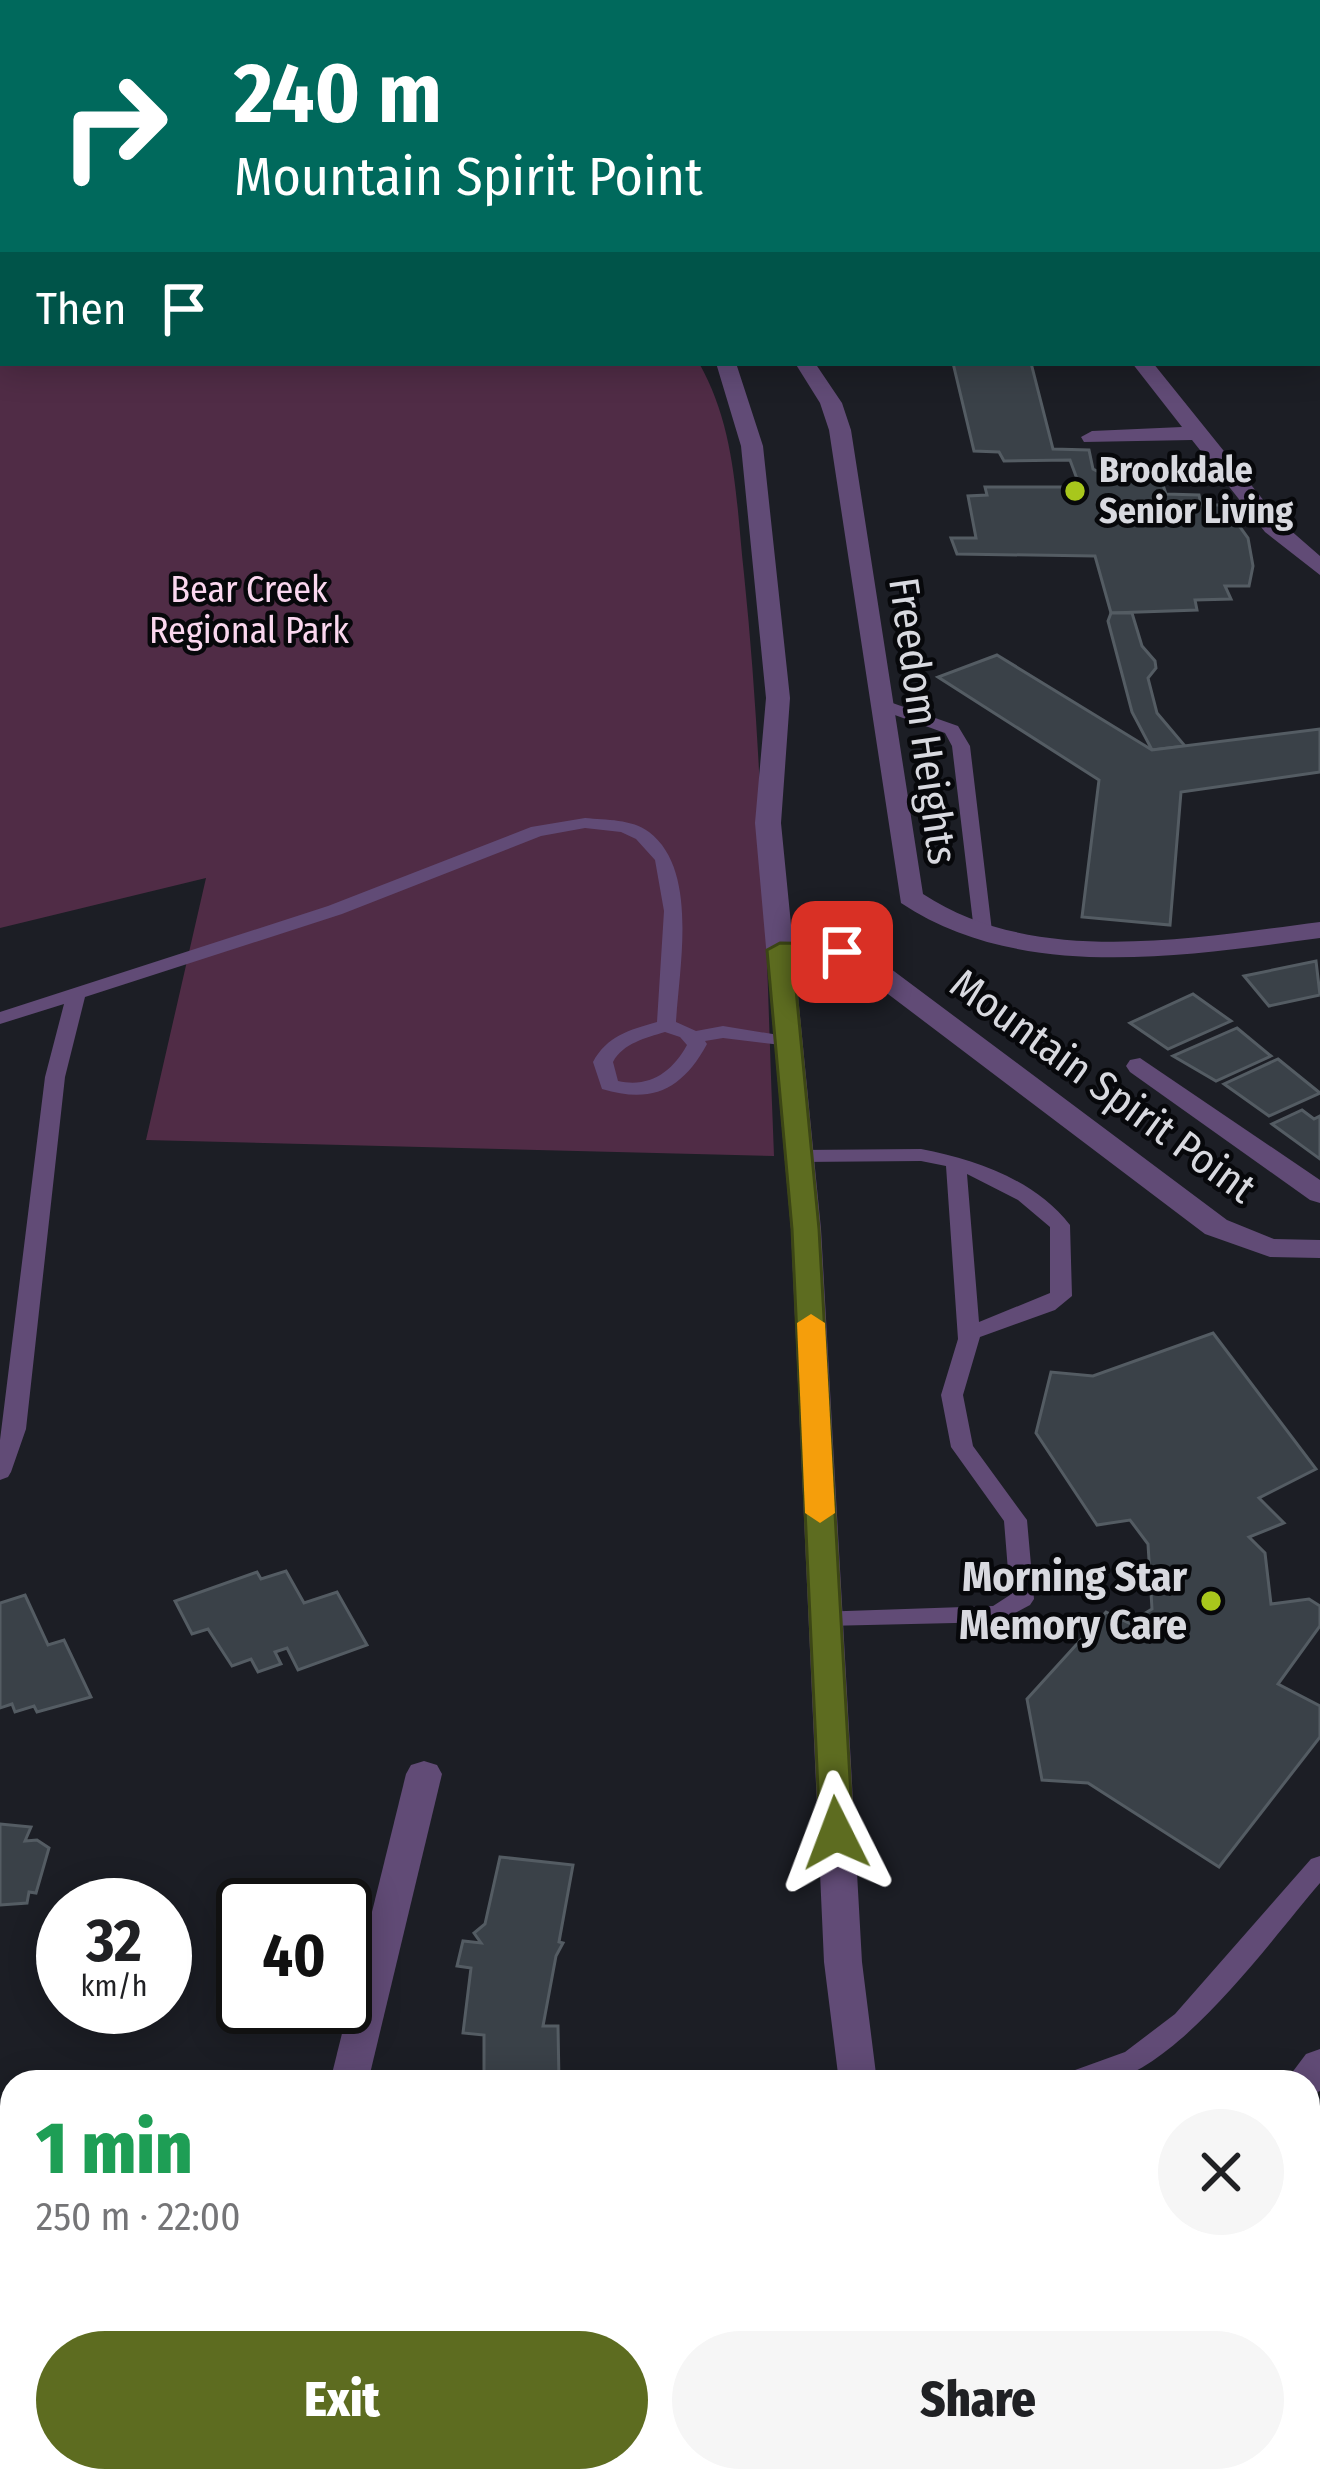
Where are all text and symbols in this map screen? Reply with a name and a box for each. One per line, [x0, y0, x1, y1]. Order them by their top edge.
text: 240 m [234, 43, 442, 144]
icon: right [36, 48, 192, 204]
text: Mountain Spirit Point [234, 145, 703, 209]
icon: arrive [151, 276, 217, 342]
text: Then [36, 282, 127, 336]
place label: Brookdale Senior Living [1099, 448, 1293, 533]
marker: Brookdale Senior Living [1062, 478, 1088, 504]
park label: Bear Creek Regional Park [149, 568, 349, 653]
street label: Freedom Heights [878, 574, 968, 868]
pin [791, 901, 893, 1003]
icon: arrive [809, 919, 875, 985]
street label: Mountain Spirit Point [941, 959, 1265, 1214]
place label: Morning Star Memory Care [959, 1552, 1188, 1650]
marker: Morning Star Memory Care [1198, 1588, 1224, 1614]
position arrow [773, 1770, 899, 1896]
speed limit sign: 40 [216, 1878, 372, 2034]
text: 32 [86, 1905, 142, 1977]
text: km/h [81, 1968, 147, 2004]
text: 1 min [36, 2106, 193, 2192]
button: close [1158, 2109, 1284, 2235]
text: 250 m · 22:00 [36, 2194, 240, 2240]
button: Exit [36, 2331, 648, 2469]
button: Share [672, 2331, 1284, 2469]

